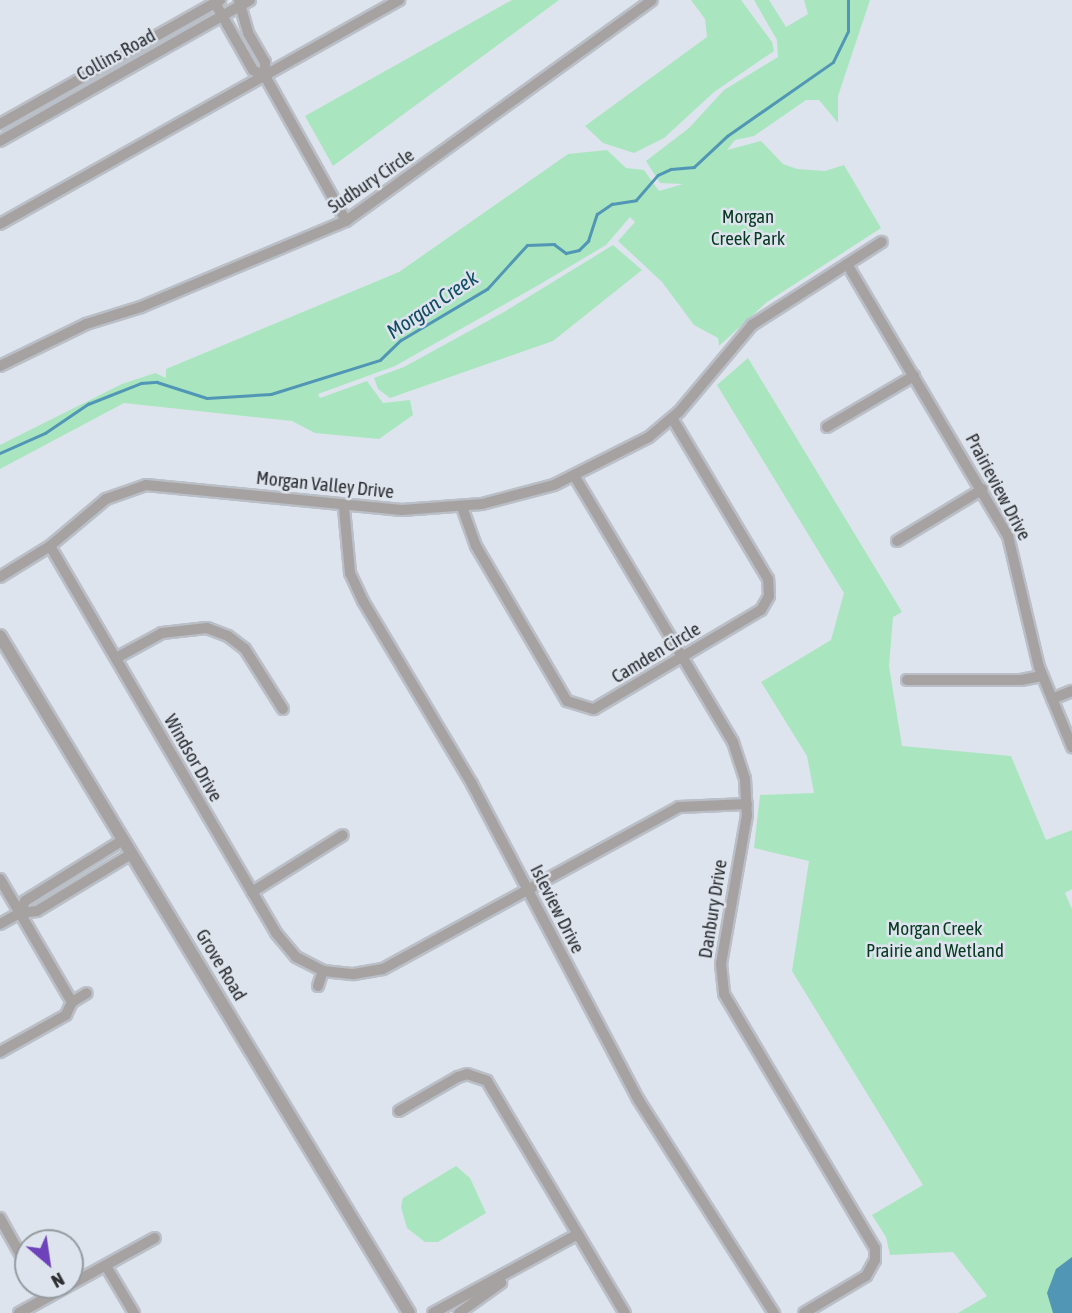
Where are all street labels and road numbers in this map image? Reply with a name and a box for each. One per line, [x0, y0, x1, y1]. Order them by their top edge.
street label: Collins Road [73, 24, 159, 86]
street label: Sudbury Circle [323, 144, 419, 218]
street label: Prairieview Drive [960, 430, 1036, 544]
street label: Morgan Valley Drive [255, 466, 395, 504]
street label: Camden Circle [607, 618, 705, 688]
street label: Windsor Drive [159, 710, 227, 806]
street label: Danbury Drive [694, 858, 732, 960]
street label: Isleview Drive [525, 861, 589, 957]
street label: Grove Road [191, 925, 251, 1005]

